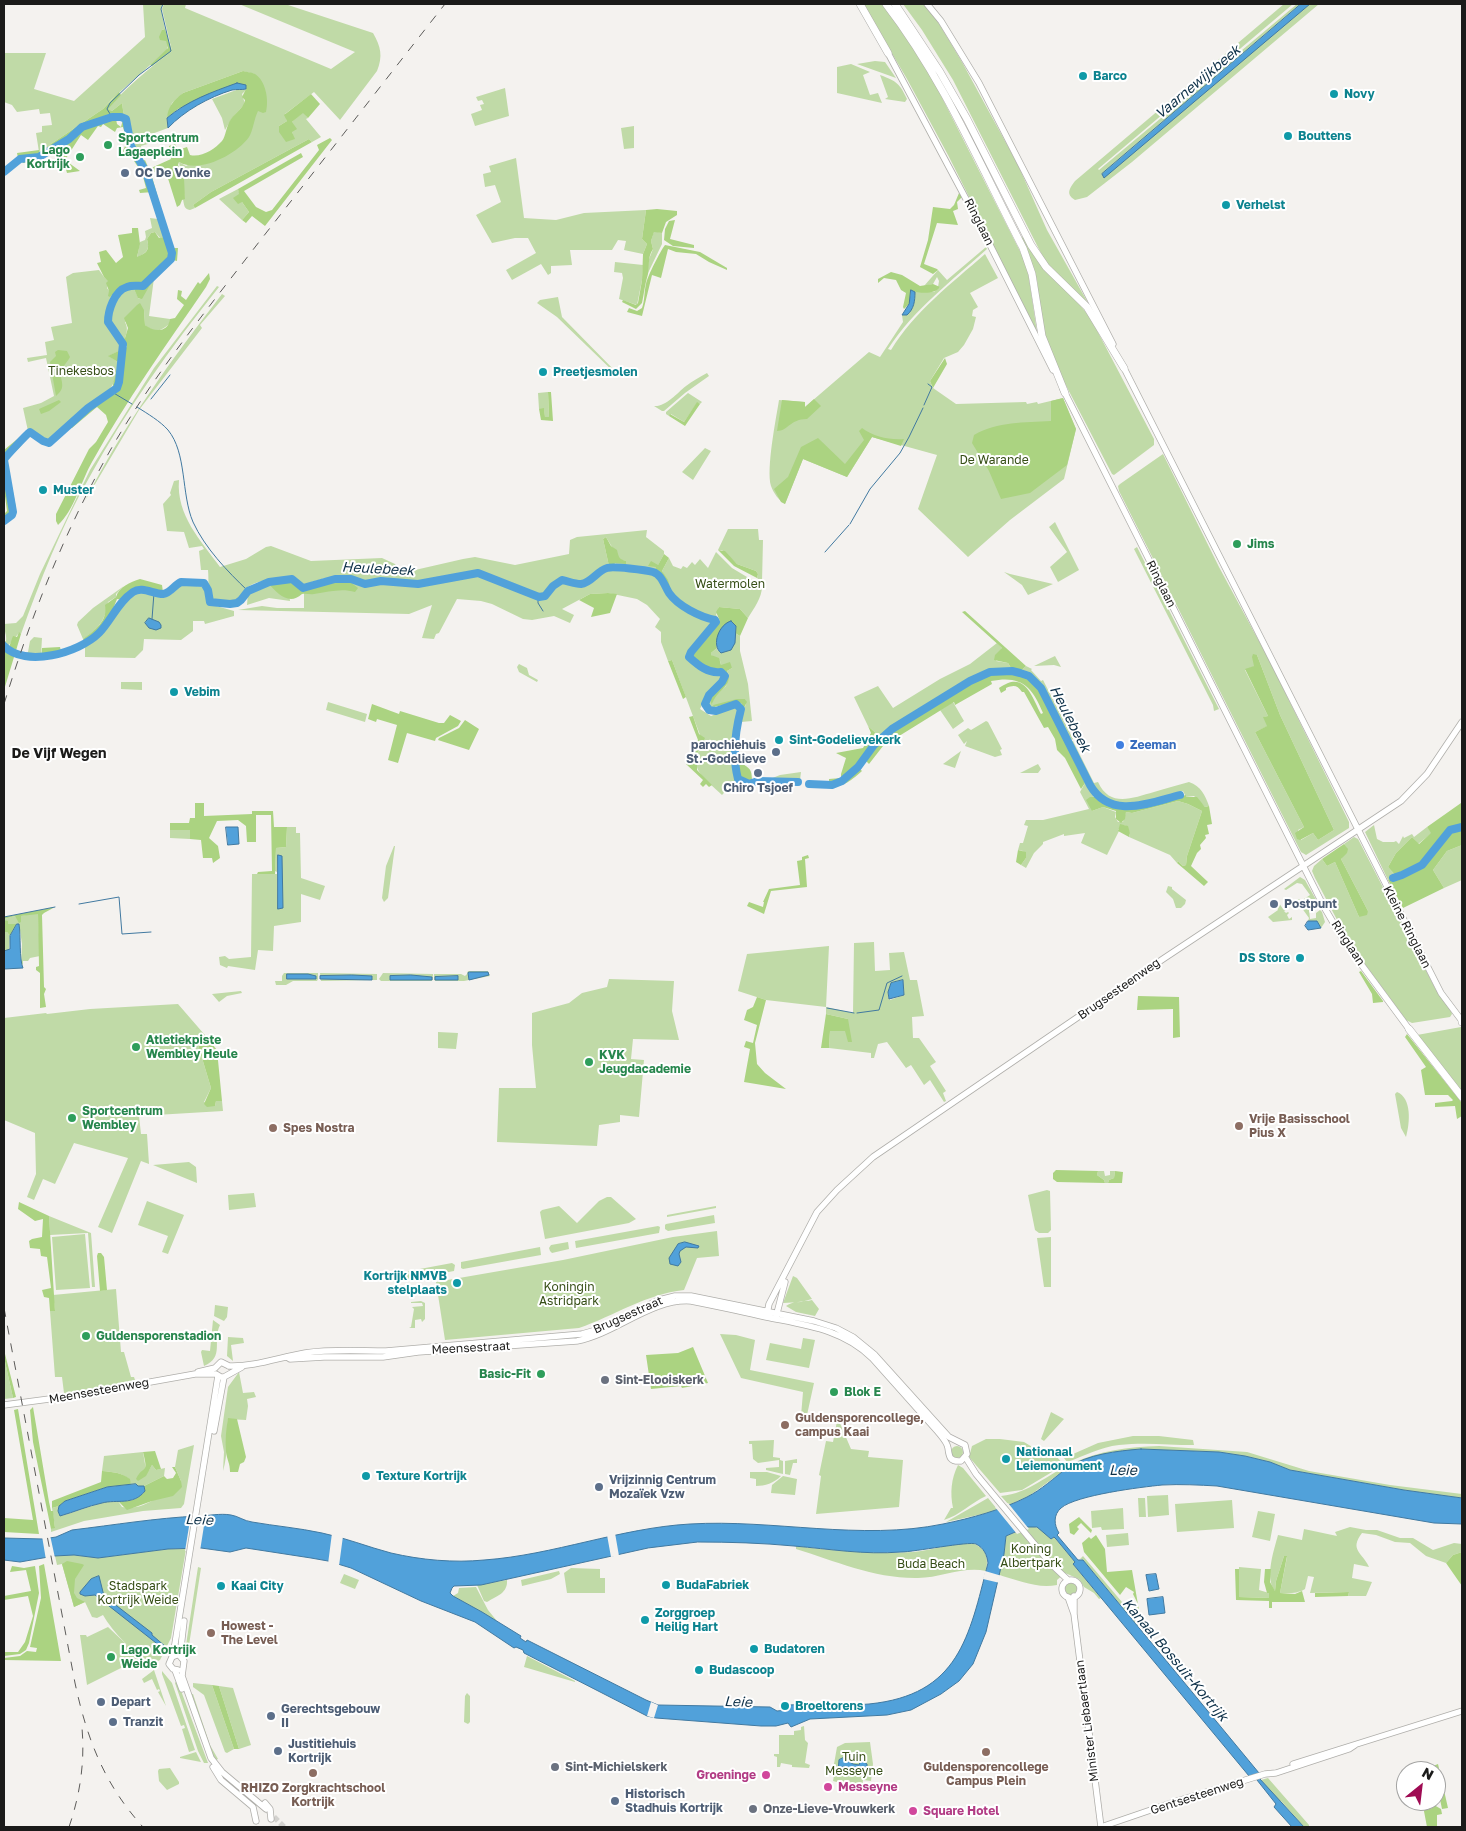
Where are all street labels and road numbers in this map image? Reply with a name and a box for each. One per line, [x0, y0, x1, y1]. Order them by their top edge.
street label: Ringlaan [961, 196, 997, 248]
street label: Ringlaan [1143, 558, 1179, 610]
street label: Kleine Ringlaan [1380, 883, 1434, 971]
street label: Ringlaan [1328, 918, 1368, 968]
street label: Brugsesteenweg [1075, 955, 1163, 1023]
street label: Brugsestraat [591, 1293, 665, 1337]
street label: Meensestraat [431, 1339, 511, 1357]
street label: Meensesteenweg [48, 1375, 150, 1407]
street label: Minister Liebaertlaan [1072, 1659, 1102, 1783]
street label: Gentsesteenweg [1149, 1774, 1245, 1818]

